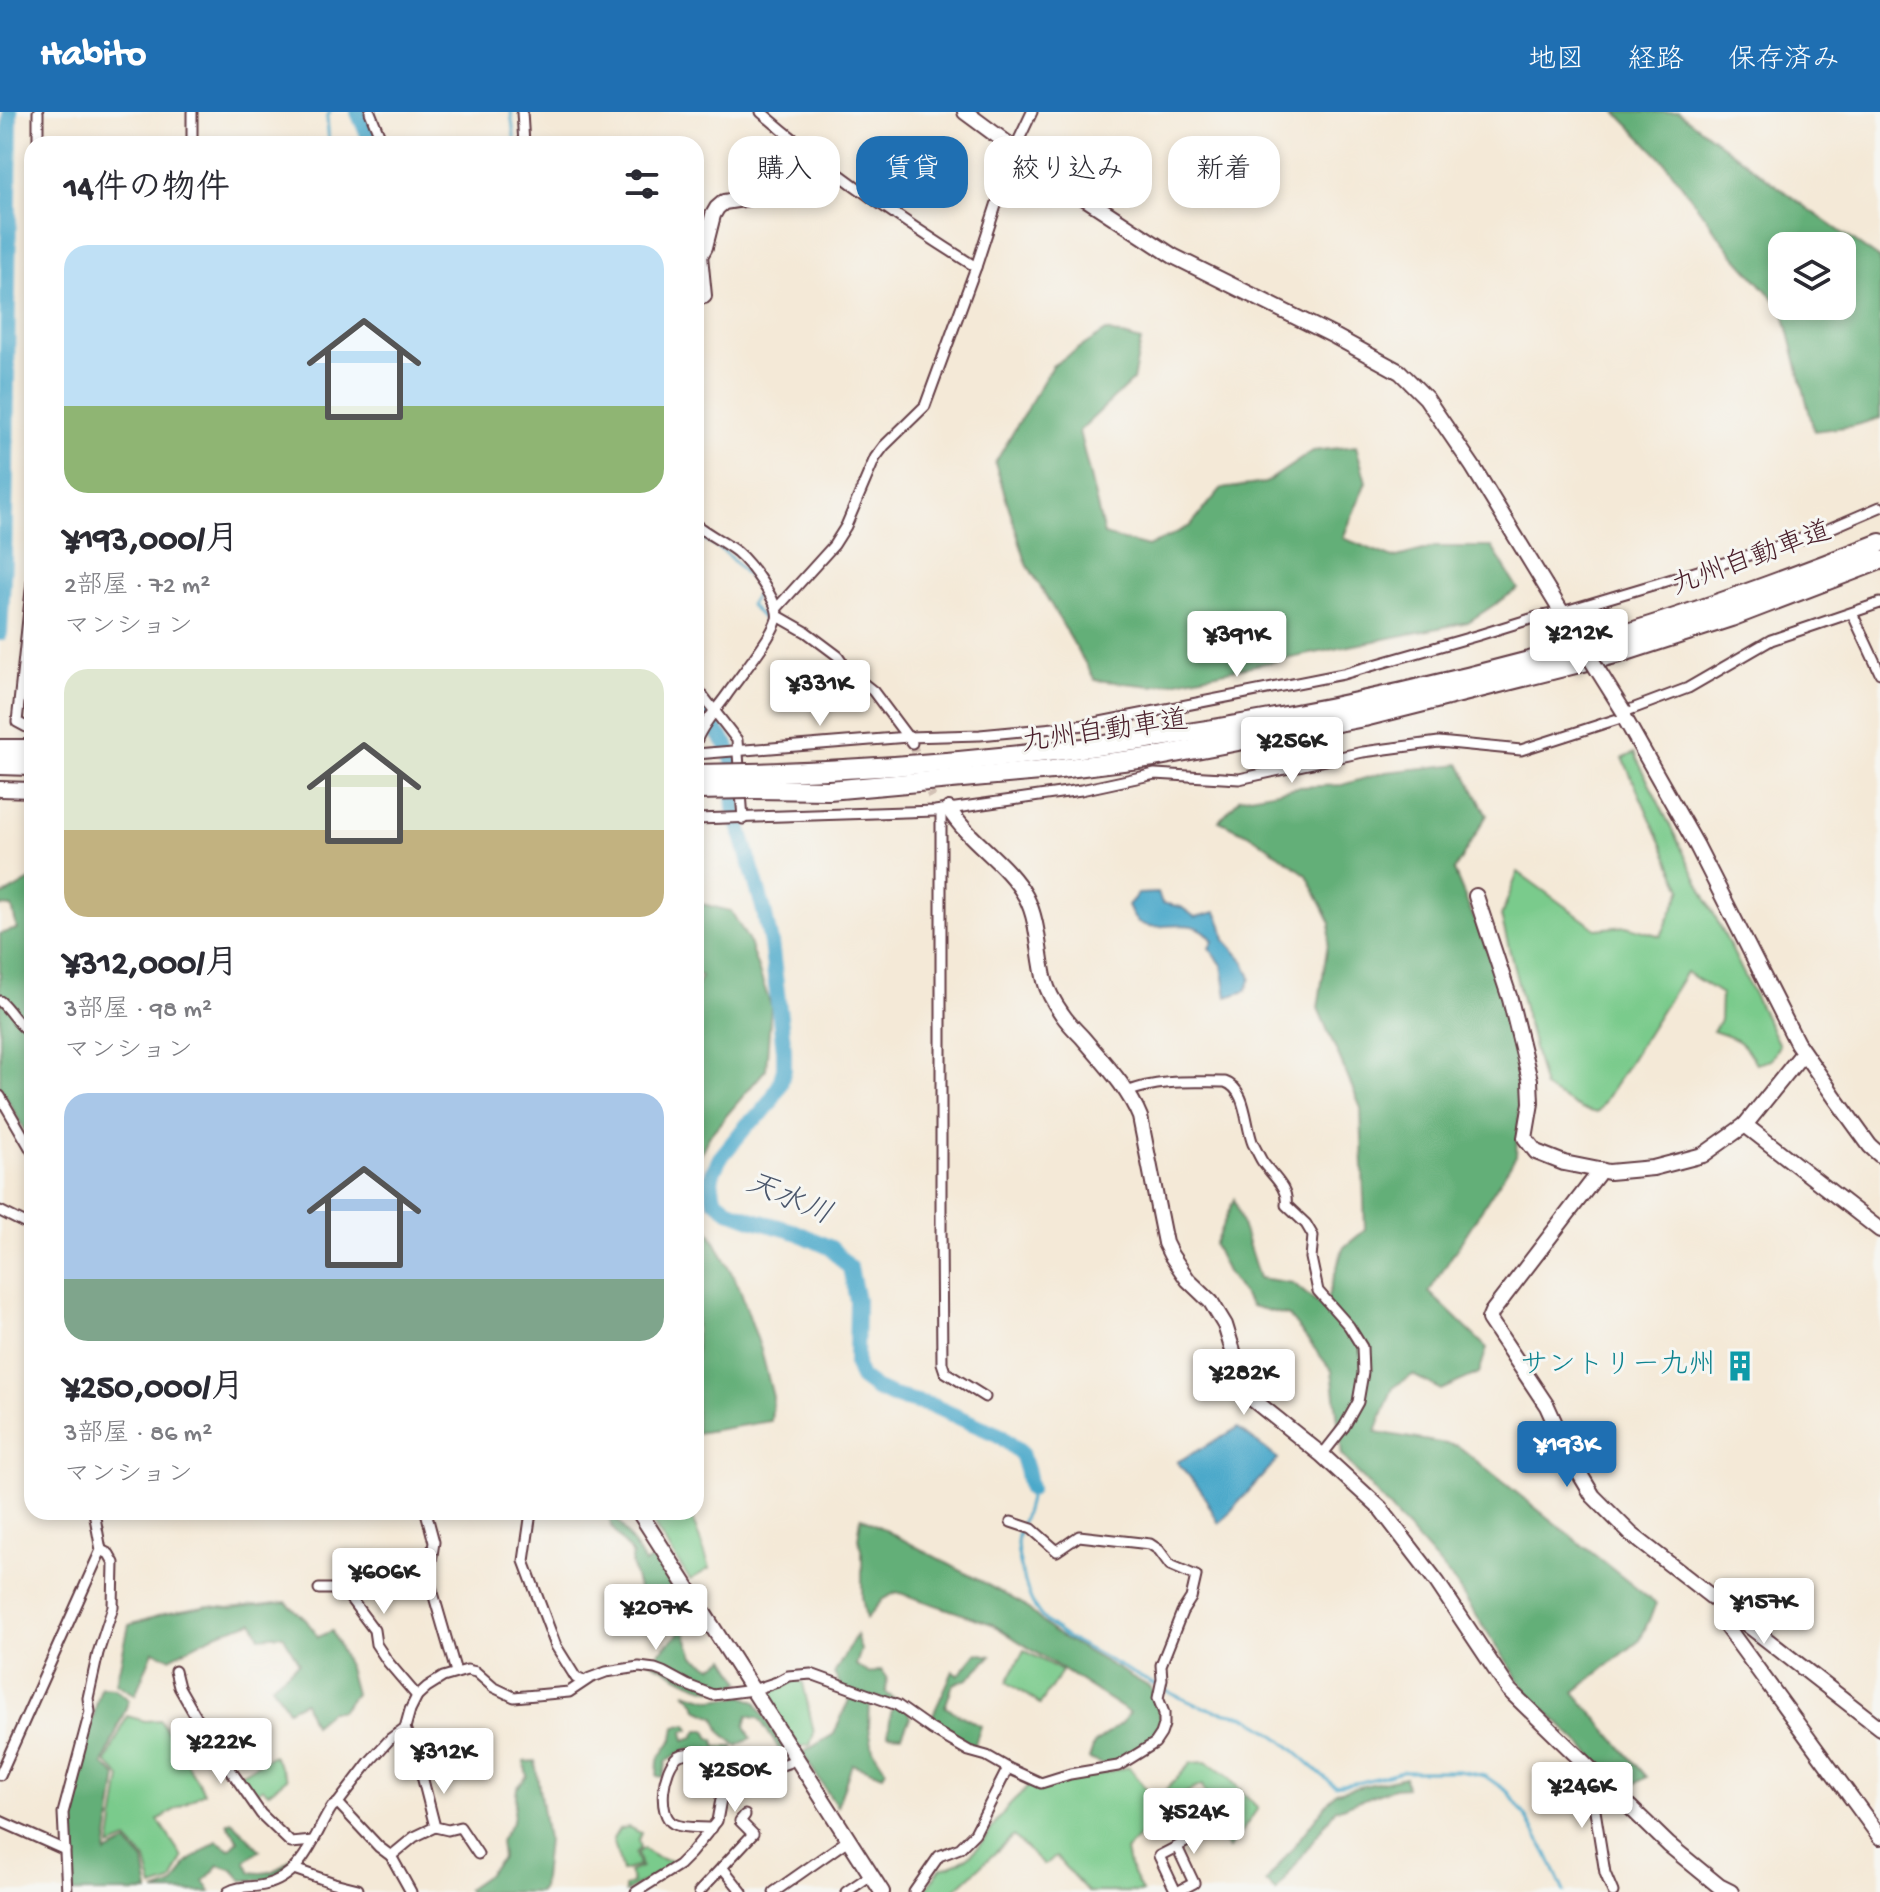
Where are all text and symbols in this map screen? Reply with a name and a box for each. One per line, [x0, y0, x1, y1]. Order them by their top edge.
text: Habito [40, 34, 146, 78]
text: 地図 [1528, 45, 1584, 78]
text: 経路 [1628, 45, 1684, 78]
text: 保存済み [1728, 45, 1840, 78]
chip: 購入 [728, 136, 840, 208]
chip: 賃貸 [856, 136, 968, 208]
chip: 絞り込み [984, 136, 1152, 208]
chip: 新着 [1168, 136, 1280, 208]
icon: filters [620, 162, 664, 206]
text: 14件の物件 [64, 171, 230, 211]
map controls [1768, 232, 1856, 320]
button: layers [1768, 232, 1856, 320]
icon: home [292, 297, 436, 441]
street label: 九州自動車道 [1667, 515, 1837, 604]
text: ¥193,000/月 [64, 522, 239, 562]
text: 2部屋 · 72 m² [64, 572, 210, 603]
pin: ¥212K [1523, 609, 1635, 677]
pin: ¥391K [1181, 611, 1293, 679]
text: マンション [64, 613, 193, 644]
text: ¥212K [1548, 619, 1610, 650]
text: ¥391K [1205, 621, 1269, 652]
pin: ¥331K [764, 660, 876, 728]
text: ¥331K [788, 670, 852, 701]
street label: 九州自動車道 [1019, 704, 1190, 761]
pin: ¥256K [1236, 717, 1348, 785]
icon: home [292, 721, 436, 865]
text: ¥256K [1259, 727, 1325, 758]
text: ¥312,000/月 [64, 946, 239, 986]
text: 3部屋 · 98 m² [64, 996, 212, 1027]
text: マンション [64, 1037, 193, 1068]
icon: home [292, 1145, 436, 1289]
water label: 天水川 [740, 1166, 837, 1235]
pin: ¥282K [1188, 1349, 1300, 1417]
place label: サントリー九州 [1520, 1349, 1716, 1383]
building icon: サントリー九州 [1723, 1349, 1757, 1383]
text: ¥282K [1211, 1359, 1277, 1390]
text: ¥250,000/月 [64, 1370, 244, 1410]
text: 3部屋 · 86 m² [64, 1420, 212, 1451]
pin: ¥193K [1511, 1421, 1623, 1489]
text: ¥193K [1535, 1431, 1599, 1462]
text: マンション [64, 1461, 193, 1492]
pin: ¥606K [328, 1548, 440, 1616]
text: ¥606K [350, 1558, 418, 1589]
pin: ¥157K [1708, 1578, 1820, 1646]
pin: ¥207K [600, 1584, 712, 1652]
text: ¥157K [1732, 1588, 1796, 1619]
text: ¥207K [622, 1594, 690, 1625]
pin: ¥222K [165, 1718, 277, 1786]
text: ¥222K [189, 1728, 253, 1759]
pin: ¥312K [388, 1728, 500, 1796]
text: ¥312K [412, 1738, 476, 1769]
pin: ¥250K [679, 1746, 791, 1814]
text: ¥250K [701, 1756, 769, 1787]
pin: ¥246K [1526, 1762, 1638, 1830]
text: ¥246K [1550, 1772, 1614, 1803]
pin: ¥524K [1138, 1788, 1250, 1856]
text: ¥524K [1161, 1798, 1227, 1829]

